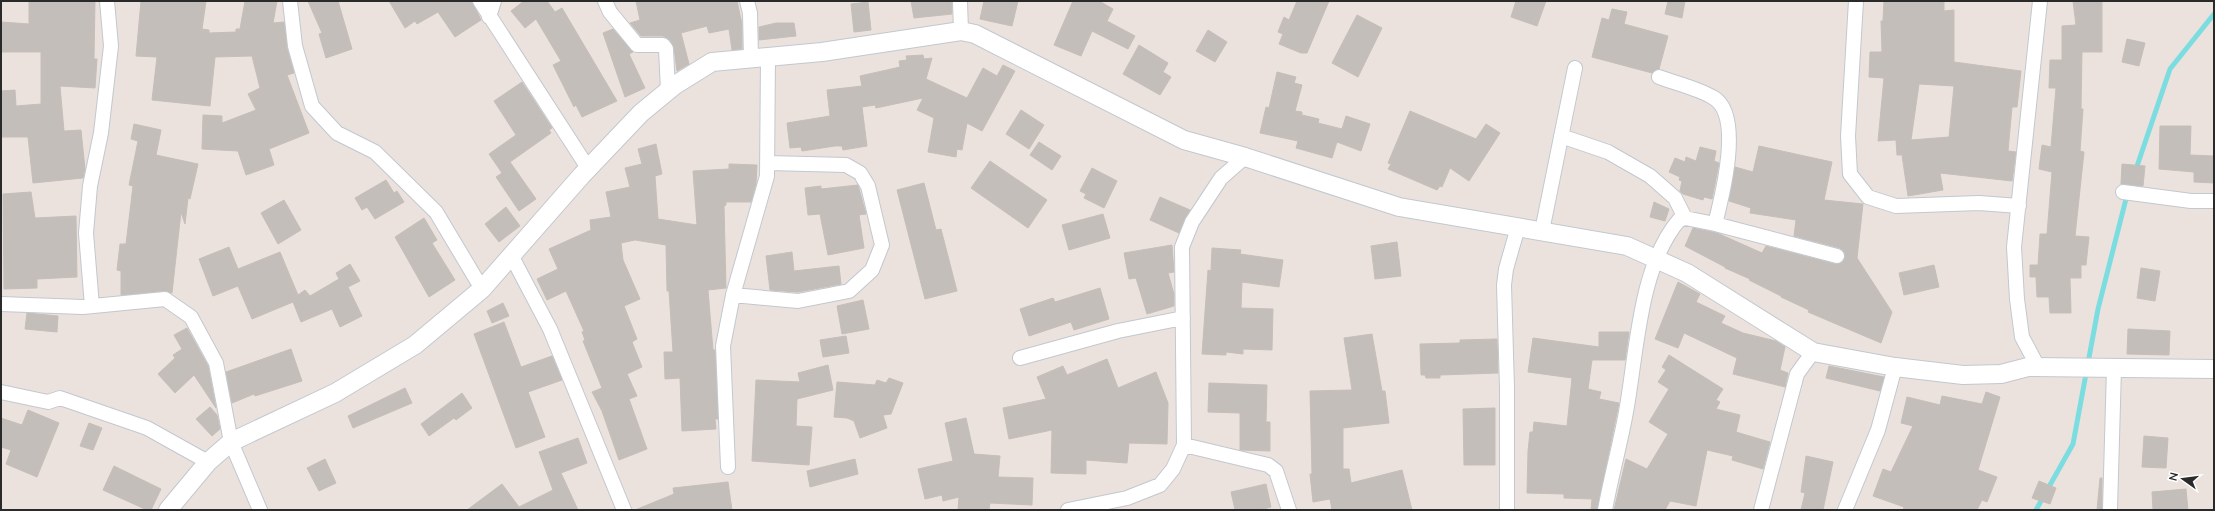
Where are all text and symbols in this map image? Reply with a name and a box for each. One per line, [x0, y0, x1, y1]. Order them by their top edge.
north arrow [2163, 459, 2203, 499]
text: N [2166, 471, 2182, 483]

